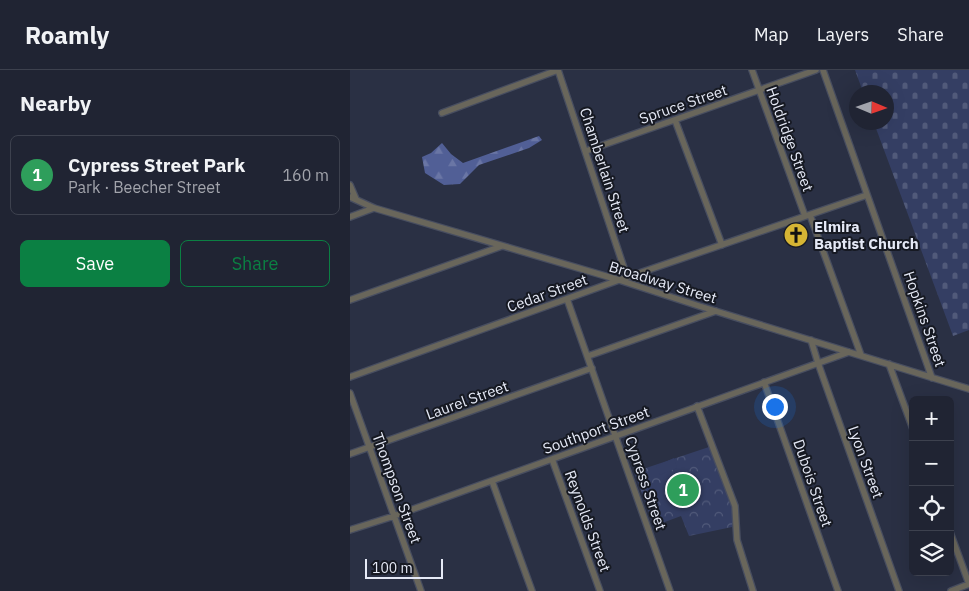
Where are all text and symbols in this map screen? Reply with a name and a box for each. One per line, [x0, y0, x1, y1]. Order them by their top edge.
text: Roamly [25, 19, 109, 51]
text: Map [754, 23, 789, 46]
text: Layers [817, 23, 869, 46]
text: Share [897, 23, 944, 46]
street label: Spruce Street [636, 80, 730, 128]
street label: Holdridge Street [762, 84, 818, 194]
north arrow [849, 85, 894, 130]
text: Nearby [20, 89, 91, 117]
street label: Chamberlain Street [576, 105, 634, 235]
text: Cypress Street Park [68, 153, 245, 177]
text: 1 [32, 165, 42, 185]
text: 160 m [282, 165, 329, 185]
text: Park · Beecher Street [68, 177, 221, 197]
place label: Elmira Baptist Church [814, 217, 919, 253]
church icon: Elmira Baptist Church [783, 222, 809, 248]
button: Save [20, 240, 170, 287]
button: Share [180, 240, 330, 287]
street label: Broadway Street [607, 257, 719, 307]
street label: Hopkins Street [900, 269, 950, 369]
street label: Cedar Street [504, 270, 590, 316]
street label: Laurel Street [423, 376, 511, 424]
your location [762, 394, 788, 420]
map controls [909, 396, 954, 576]
button: + [909, 396, 954, 441]
street label: Southport Street [540, 402, 652, 458]
street label: Lyon Street [844, 423, 888, 501]
street label: Thompson Street [368, 430, 426, 546]
street label: Cypress Street [621, 433, 671, 533]
street label: Dubois Street [789, 437, 837, 529]
button: − [909, 441, 954, 486]
street label: Reynolds Street [561, 468, 615, 574]
pin: 1 [667, 471, 699, 509]
button: locate [909, 486, 954, 531]
button: layers [909, 531, 954, 576]
scale bar [365, 556, 442, 579]
text: 100 m [372, 559, 413, 577]

